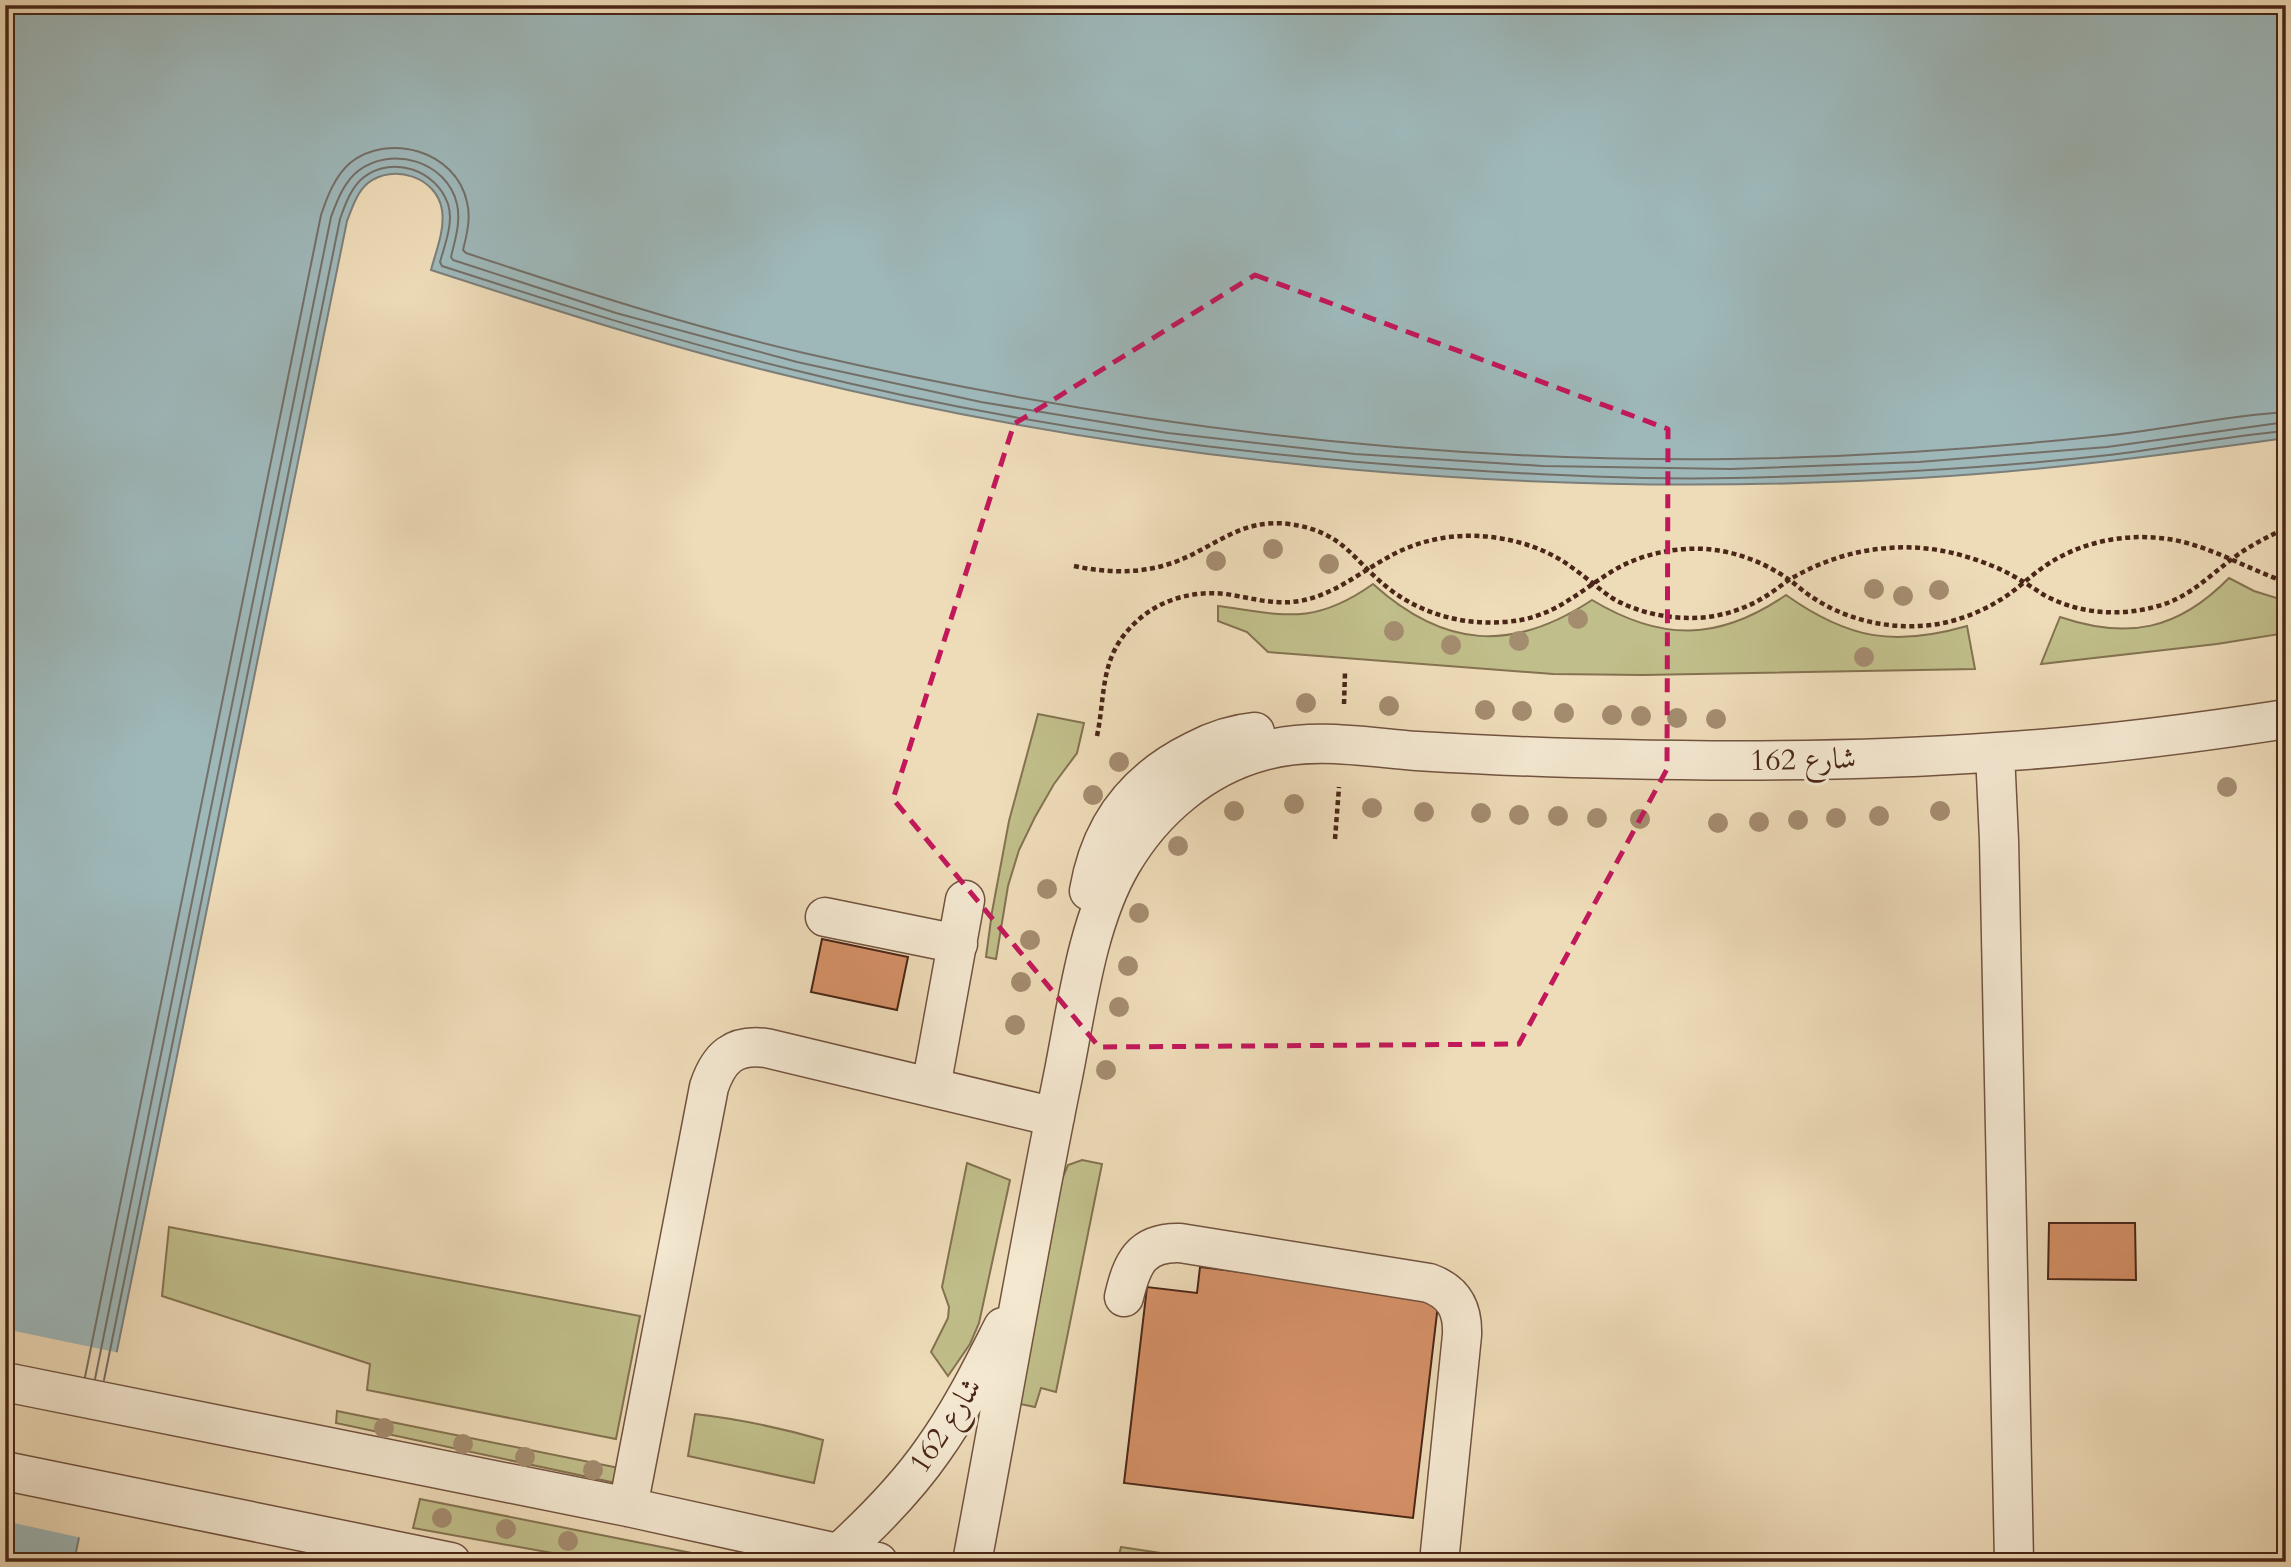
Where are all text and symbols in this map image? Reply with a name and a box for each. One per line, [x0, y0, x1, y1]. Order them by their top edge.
street label: شارع 162 [1750, 738, 1857, 785]
street label: شارع 162 [899, 1370, 995, 1483]

